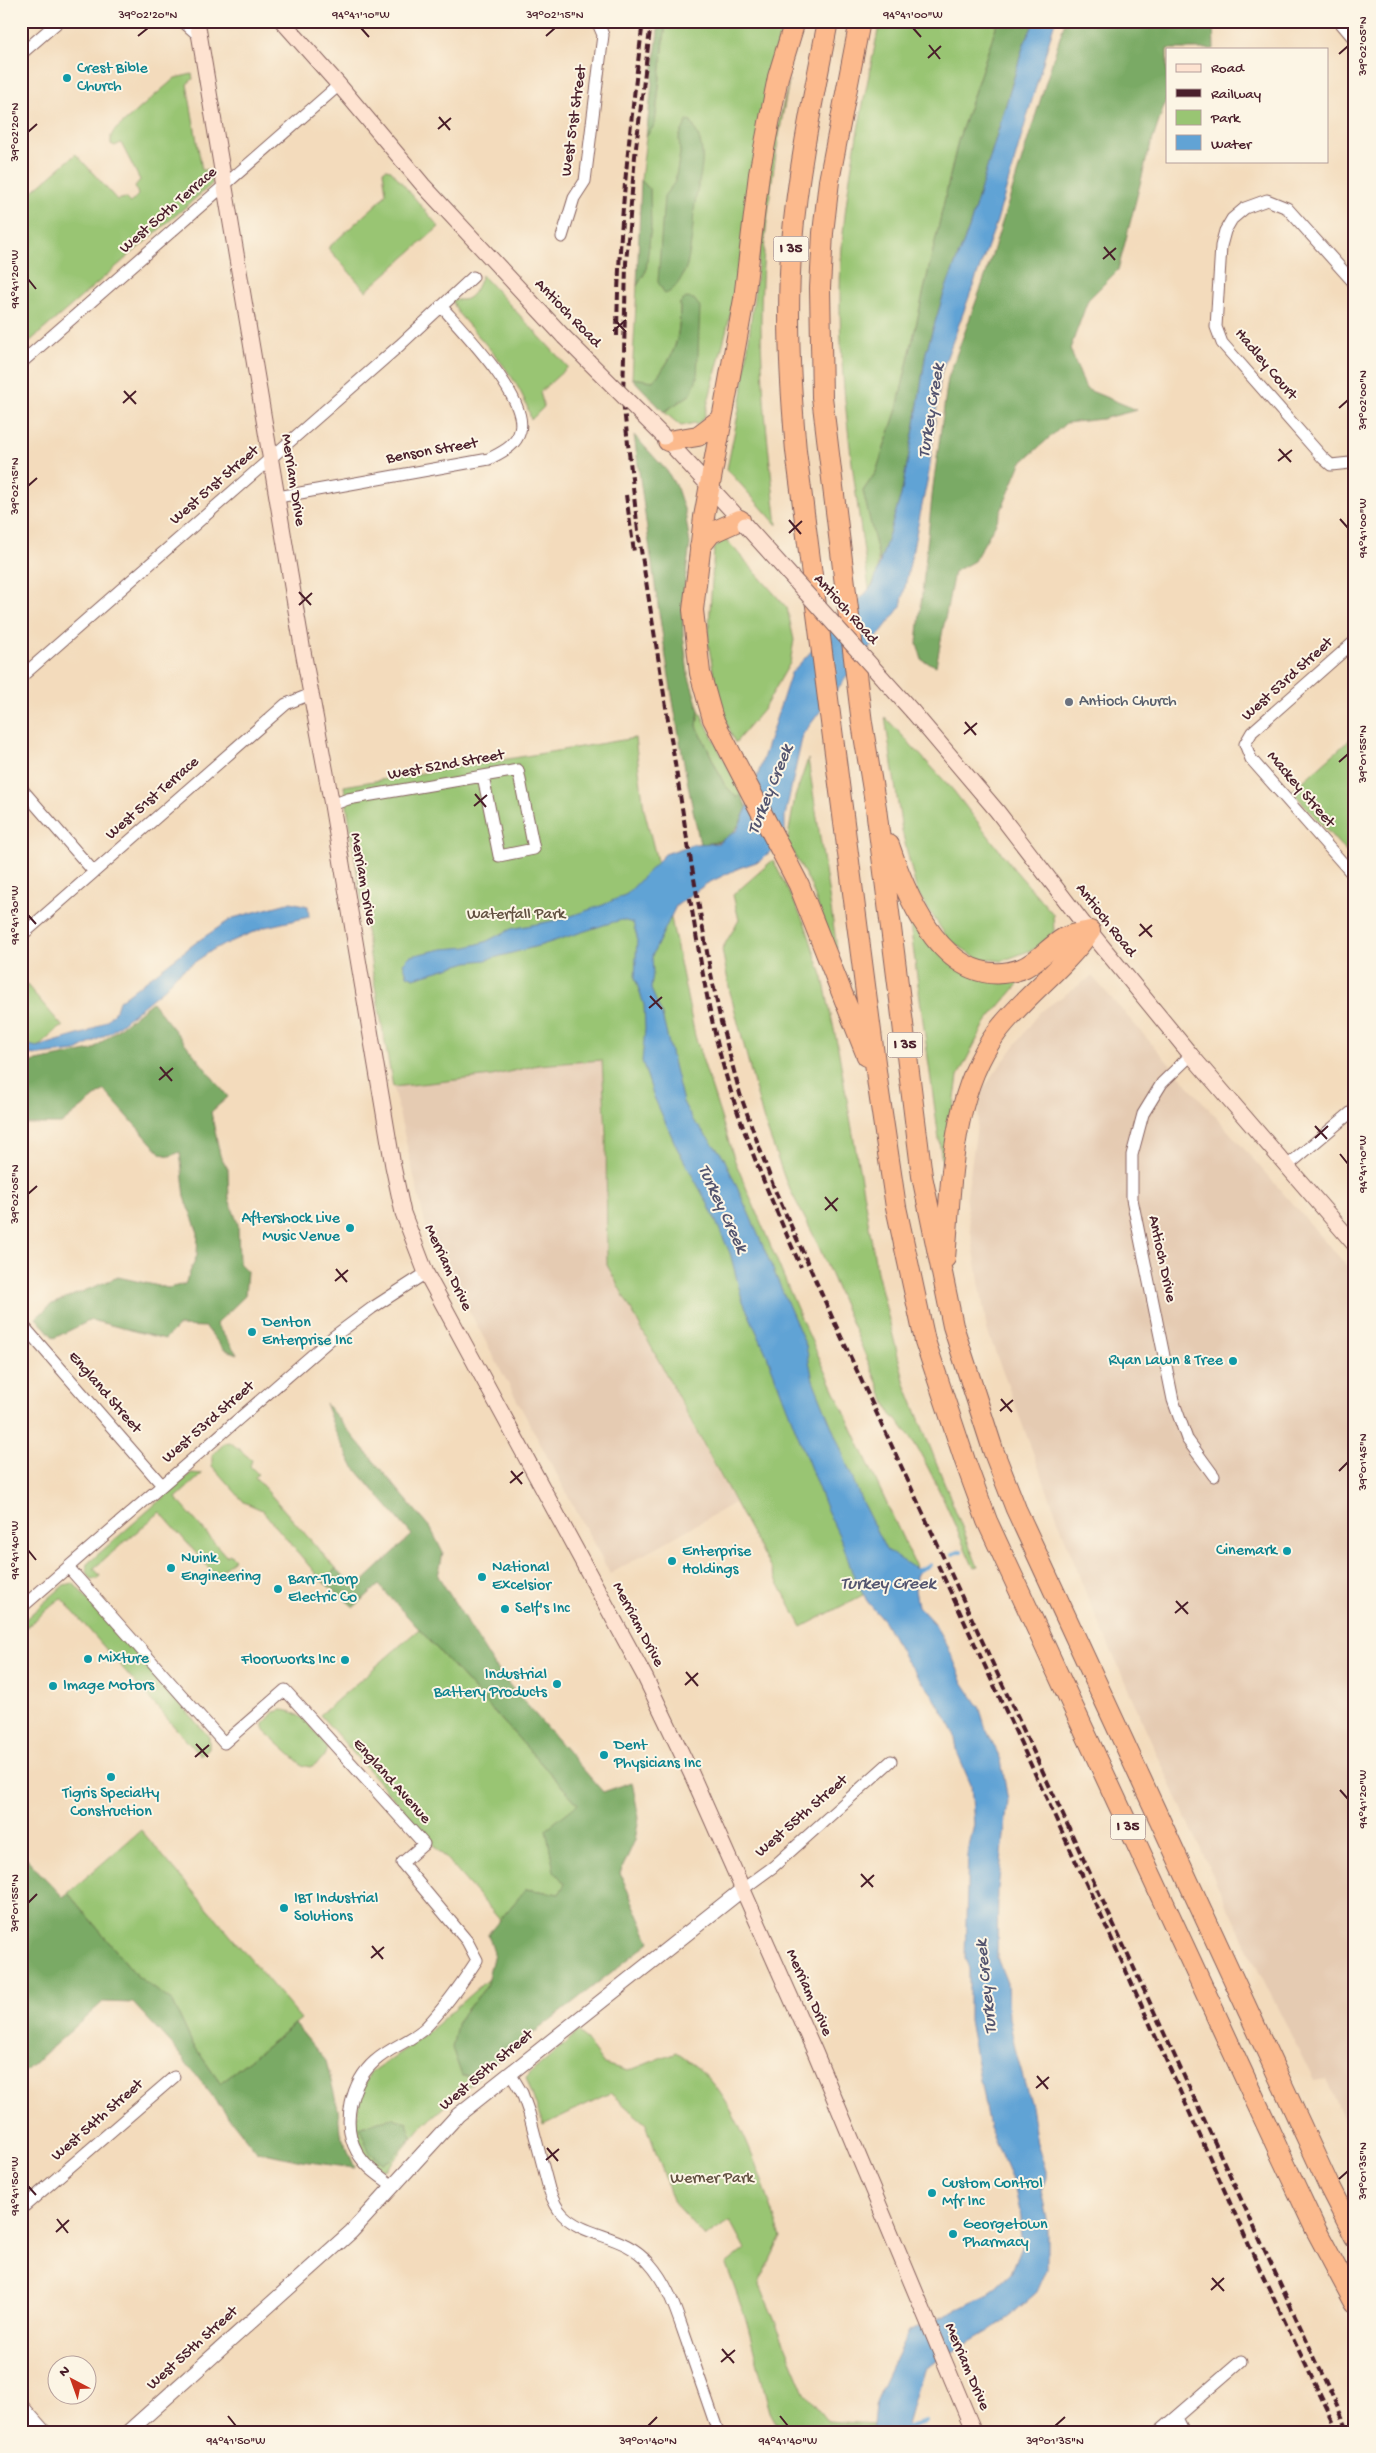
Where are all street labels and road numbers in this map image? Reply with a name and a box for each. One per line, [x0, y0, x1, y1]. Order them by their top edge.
street label: West 51st Street [558, 63, 592, 178]
street label: West 50th Terrace [116, 163, 222, 258]
road number: I 35 [774, 236, 808, 262]
street label: Antioch Road [530, 276, 606, 353]
street label: Hadley Court [1230, 325, 1301, 406]
street label: Merriam Drive [275, 433, 309, 528]
street label: Benson Street [384, 434, 481, 470]
street label: West 51st Street [167, 441, 265, 530]
street label: Antioch Road [808, 571, 883, 650]
street label: West 53rd Street [1238, 633, 1339, 726]
street label: West 52nd Street [386, 746, 507, 786]
street label: Mackey Street [1262, 748, 1339, 833]
street label: West 51st Terrace [102, 753, 204, 845]
street label: Merriam Drive [345, 832, 380, 927]
street label: Antioch Road [1070, 880, 1141, 963]
road number: I 35 [888, 1032, 922, 1058]
street label: Antioch Drive [1143, 1214, 1180, 1305]
street label: Merriam Drive [419, 1222, 476, 1315]
street label: England Street [63, 1348, 146, 1439]
street label: West 53rd Street [159, 1377, 260, 1468]
street label: Merriam Drive [607, 1579, 668, 1671]
street label: England Avenue [348, 1736, 435, 1829]
street label: West 55th Street [752, 1771, 853, 1862]
road number: I 35 [1110, 1814, 1146, 1840]
street label: Merriam Drive [780, 1947, 836, 2040]
street label: West 55th Street [436, 2025, 539, 2116]
street label: West 54th Street [48, 2075, 149, 2166]
street label: West 55th Street [143, 2302, 244, 2395]
street label: Merriam Drive [939, 2320, 993, 2414]

